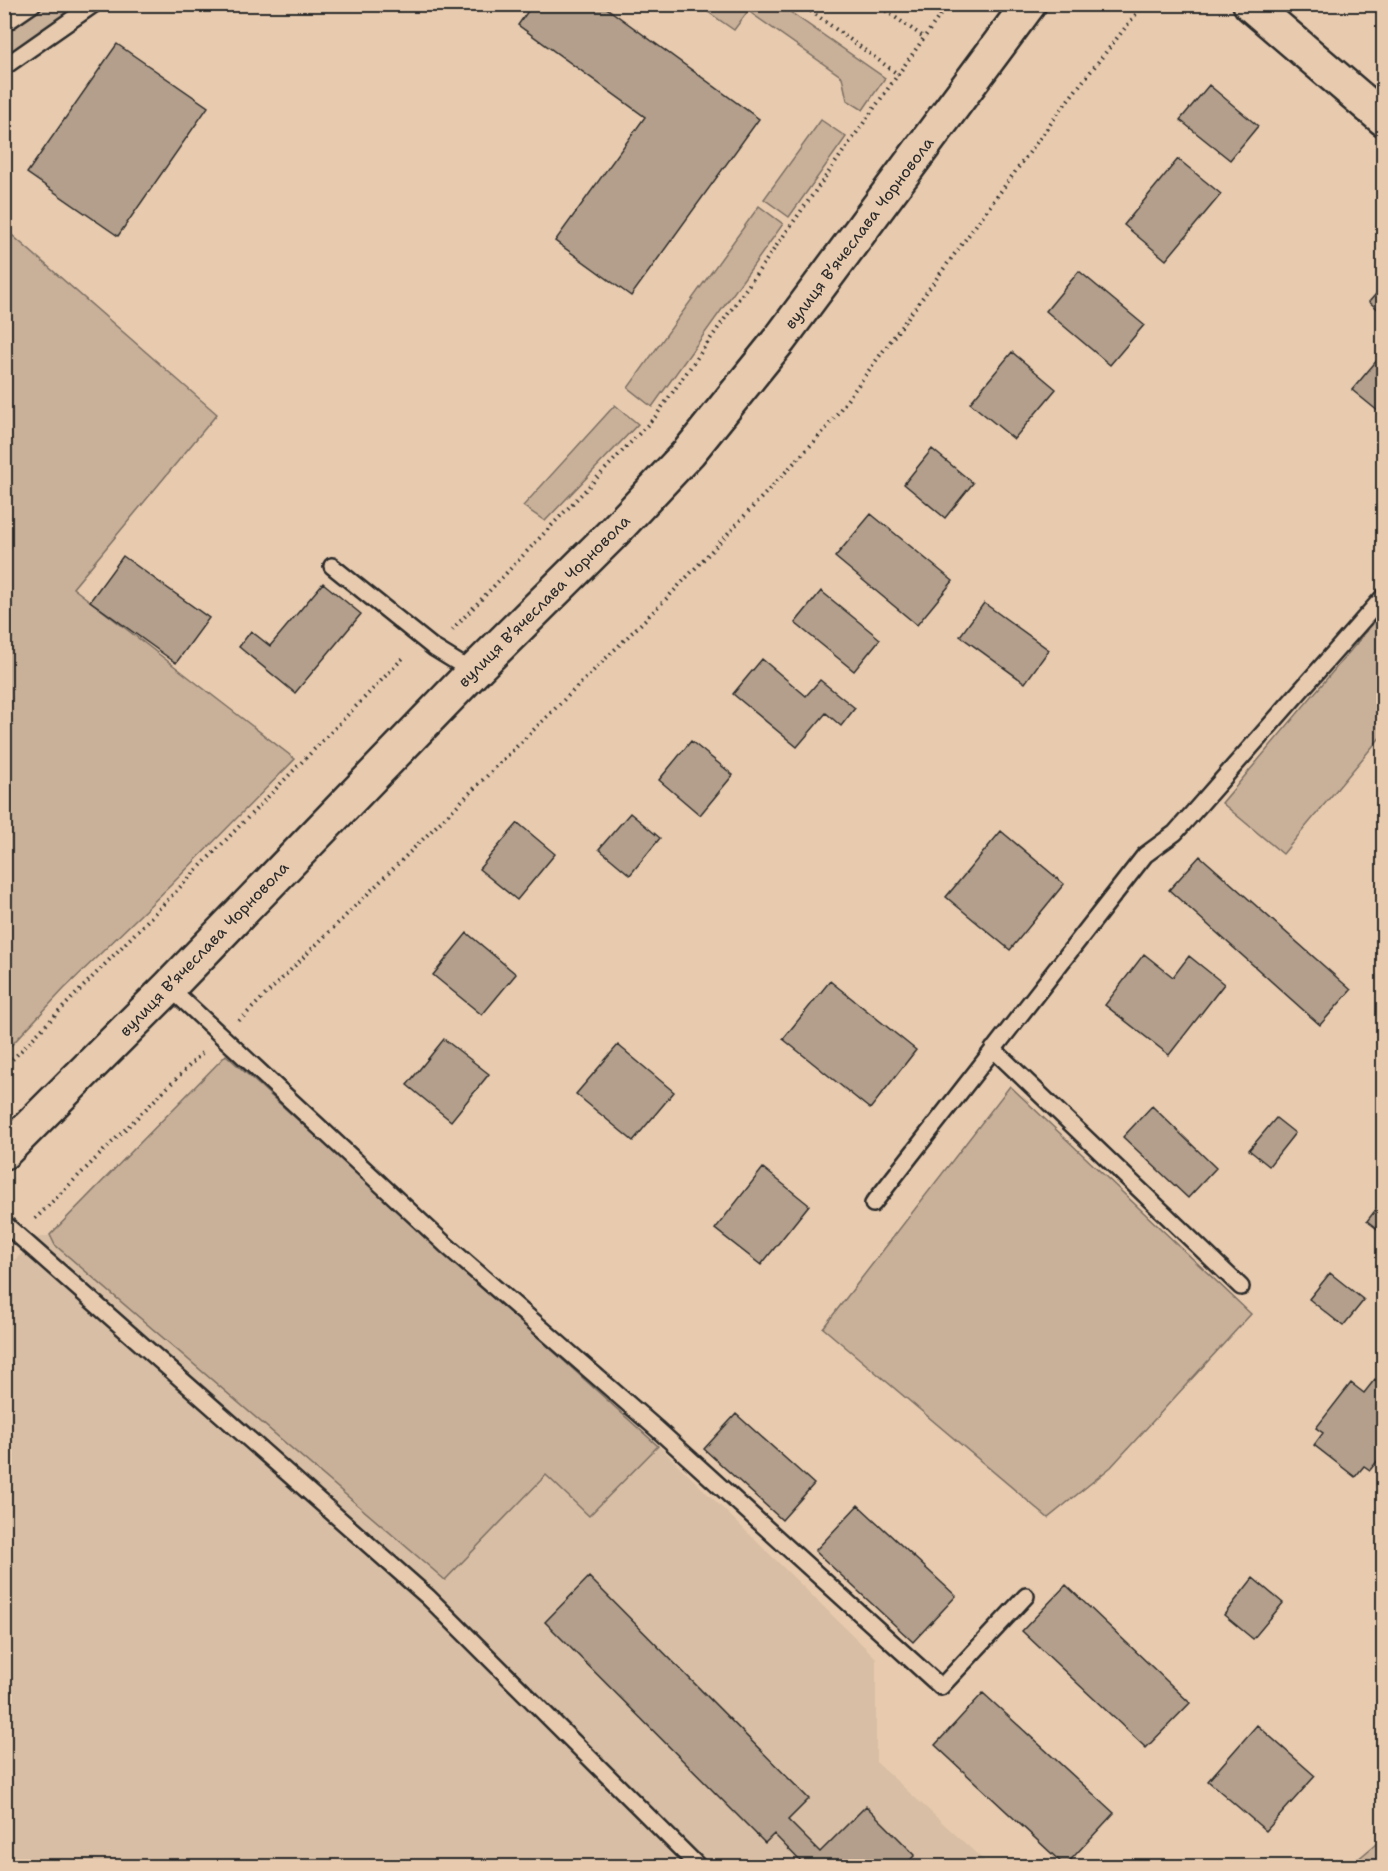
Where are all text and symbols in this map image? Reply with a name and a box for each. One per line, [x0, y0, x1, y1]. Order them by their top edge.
street label: вулиця Вʼячеслава Чорновола [780, 133, 938, 333]
street label: вулиця Вʼячеслава Чорновола [453, 510, 635, 692]
street label: вулиця Вʼячеслава Чорновола [115, 857, 293, 1041]

